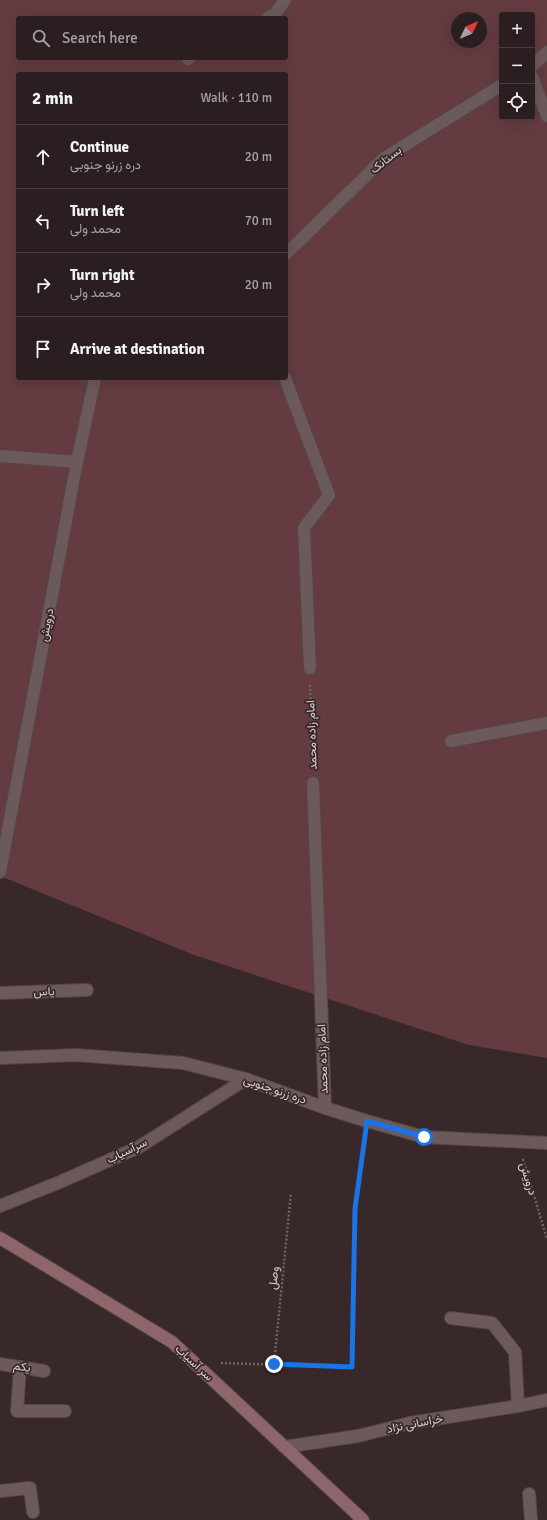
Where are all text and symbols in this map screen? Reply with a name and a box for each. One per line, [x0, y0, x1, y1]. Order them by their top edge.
north arrow [451, 12, 487, 48]
map controls [499, 12, 535, 120]
button: + [499, 12, 535, 48]
search box [16, 16, 288, 60]
icon: search [30, 27, 52, 49]
text: Search here [62, 29, 138, 47]
button: − [499, 48, 535, 84]
button: locate [499, 84, 535, 120]
text: 2 min [32, 88, 73, 109]
text: Walk · 110 m [201, 90, 272, 106]
text: Continue [70, 138, 129, 156]
street label: بستانک [367, 143, 405, 177]
icon: ahead [32, 146, 54, 168]
text: 20 m [245, 149, 272, 165]
text: دره زرنو جنوبی [70, 157, 141, 173]
text: Turn left [70, 202, 124, 220]
icon: left [32, 210, 54, 232]
text: 70 m [245, 213, 272, 229]
text: محمد ولی [70, 221, 121, 237]
text: Turn right [70, 266, 135, 284]
icon: right [32, 274, 54, 296]
text: 20 m [245, 277, 272, 293]
text: محمد ولی [70, 285, 121, 301]
icon: arrive [32, 338, 54, 360]
text: Arrive at destination [70, 340, 205, 358]
street label: درویش [36, 607, 58, 643]
street label: امام زاده محمد [303, 700, 321, 770]
street label: یاس [33, 984, 55, 1000]
street label: امام زاده محمد [314, 1024, 332, 1094]
street label: دره زرنو جنوبی [242, 1072, 309, 1108]
route start [415, 1128, 433, 1146]
street label: سرآسیاب [104, 1135, 150, 1167]
street label: درویش [516, 1161, 540, 1197]
street label: وصل [265, 1266, 283, 1290]
street label: سر آسیاب [172, 1341, 216, 1385]
route end [265, 1355, 283, 1373]
street label: یکم [12, 1358, 32, 1376]
street label: خراسانی نژاد [385, 1411, 445, 1437]

